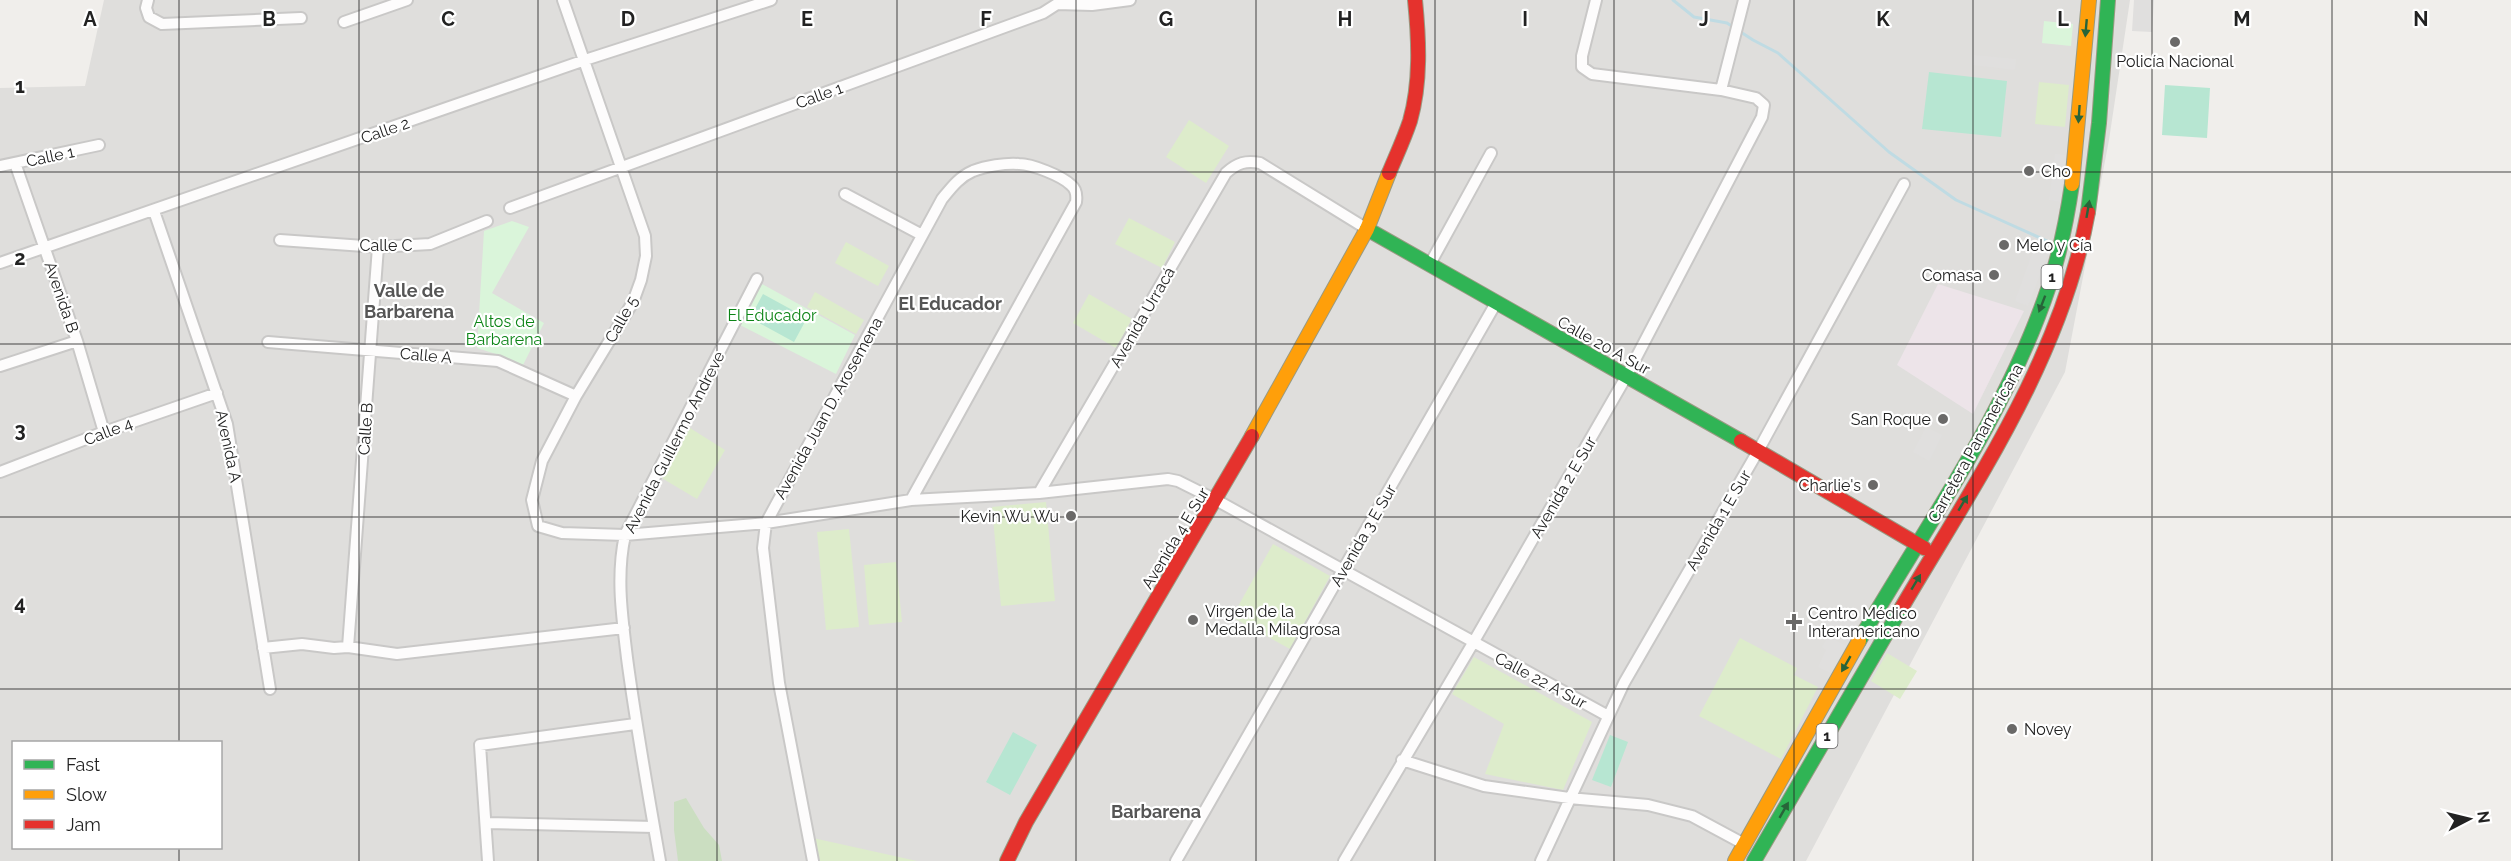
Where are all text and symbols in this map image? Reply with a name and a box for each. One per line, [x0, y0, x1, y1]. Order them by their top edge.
text: A [83, 7, 97, 31]
text: B [262, 7, 276, 31]
text: C [441, 7, 455, 31]
text: D [621, 7, 635, 31]
text: E [801, 7, 813, 31]
text: F [980, 7, 992, 31]
text: G [1159, 7, 1173, 31]
text: H [1338, 7, 1352, 31]
text: I [1522, 7, 1528, 31]
text: J [1699, 7, 1709, 31]
text: K [1876, 7, 1890, 31]
text: L [2057, 7, 2069, 31]
text: M [2233, 7, 2251, 31]
text: N [2413, 7, 2429, 31]
one-way arrow [2081, 18, 2091, 37]
marker: Policía Nacional [2168, 35, 2182, 49]
place label: Policía Nacional [2116, 52, 2234, 71]
text: 1 [15, 74, 25, 98]
street label: Calle 1 [793, 78, 845, 113]
one-way arrow [2074, 104, 2084, 123]
street label: Calle 2 [358, 113, 412, 148]
street label: Calle 1 [24, 142, 76, 171]
place label: Cho [2041, 162, 2071, 181]
marker: Cho [2022, 164, 2036, 178]
one-way arrow [2083, 199, 2092, 218]
street label: Calle C [360, 236, 412, 255]
place label: Melo y Cía [2016, 236, 2092, 255]
marker: Melo y Cía [1997, 238, 2011, 252]
text: 2 [14, 246, 26, 270]
street label: Avenida B [40, 259, 83, 335]
street label: Avenida Urracá [1106, 264, 1179, 371]
road number: 1 [2042, 265, 2062, 289]
place label: Comasa [1922, 266, 1982, 285]
marker: Comasa [1987, 268, 2001, 282]
district label: Valle de Barbarena [364, 280, 454, 322]
street label: Calle 5 [601, 292, 642, 346]
district label: El Educador [898, 293, 1002, 314]
one-way arrow [2037, 296, 2047, 314]
park label: El Educador [727, 306, 817, 325]
park label: Altos de Barbarena [466, 312, 542, 349]
street label: Calle 20 A Sur [1554, 312, 1654, 379]
street label: Avenida Juan D. Arosemena [770, 314, 886, 503]
street label: Calle A [399, 344, 453, 367]
street label: Avenida Guillermo Andreve [620, 348, 729, 536]
street label: Carretera Panamericana [1924, 361, 2027, 526]
street label: Calle B [354, 402, 377, 456]
street label: Avenida A [212, 408, 246, 484]
place label: San Roque [1851, 410, 1931, 429]
marker: San Roque [1936, 412, 1950, 426]
street label: Calle 4 [81, 413, 135, 449]
text: 3 [14, 418, 26, 442]
street label: Avenida 2 E Sur [1527, 433, 1600, 542]
street label: Avenida 1 E Sur [1682, 466, 1755, 574]
place label: Charlie's [1799, 476, 1861, 495]
marker: Charlie's [1866, 478, 1880, 492]
street label: Avenida 3 E Sur [1327, 480, 1401, 590]
street label: Avenida 4 E Sur [1138, 484, 1213, 592]
one-way arrow [1958, 495, 1969, 511]
place label: Kevin Wu Wu [960, 507, 1059, 526]
marker: Kevin Wu Wu [1064, 509, 1078, 523]
one-way arrow [1911, 574, 1922, 590]
text: 4 [14, 591, 26, 615]
place label: Virgen de la Medalla Milagrosa [1205, 602, 1340, 639]
place label: Centro Médico Interamericano [1808, 604, 1920, 641]
marker: Virgen de la Medalla Milagrosa [1186, 613, 1200, 627]
marker: Centro Médico Interamericano [1785, 613, 1803, 631]
street label: Calle 22 A Sur [1492, 648, 1590, 713]
one-way arrow [1842, 655, 1852, 672]
place label: Novey [2024, 720, 2072, 739]
marker: Novey [2005, 722, 2019, 736]
road number: 1 [1816, 724, 1838, 748]
legend [12, 741, 222, 849]
text: Fast [66, 754, 100, 775]
text: Slow [66, 784, 107, 805]
north arrow [2439, 789, 2499, 849]
district label: Barbarena [1111, 801, 1201, 822]
one-way arrow [1779, 801, 1789, 818]
text: N [2473, 810, 2494, 824]
text: Jam [66, 814, 101, 835]

